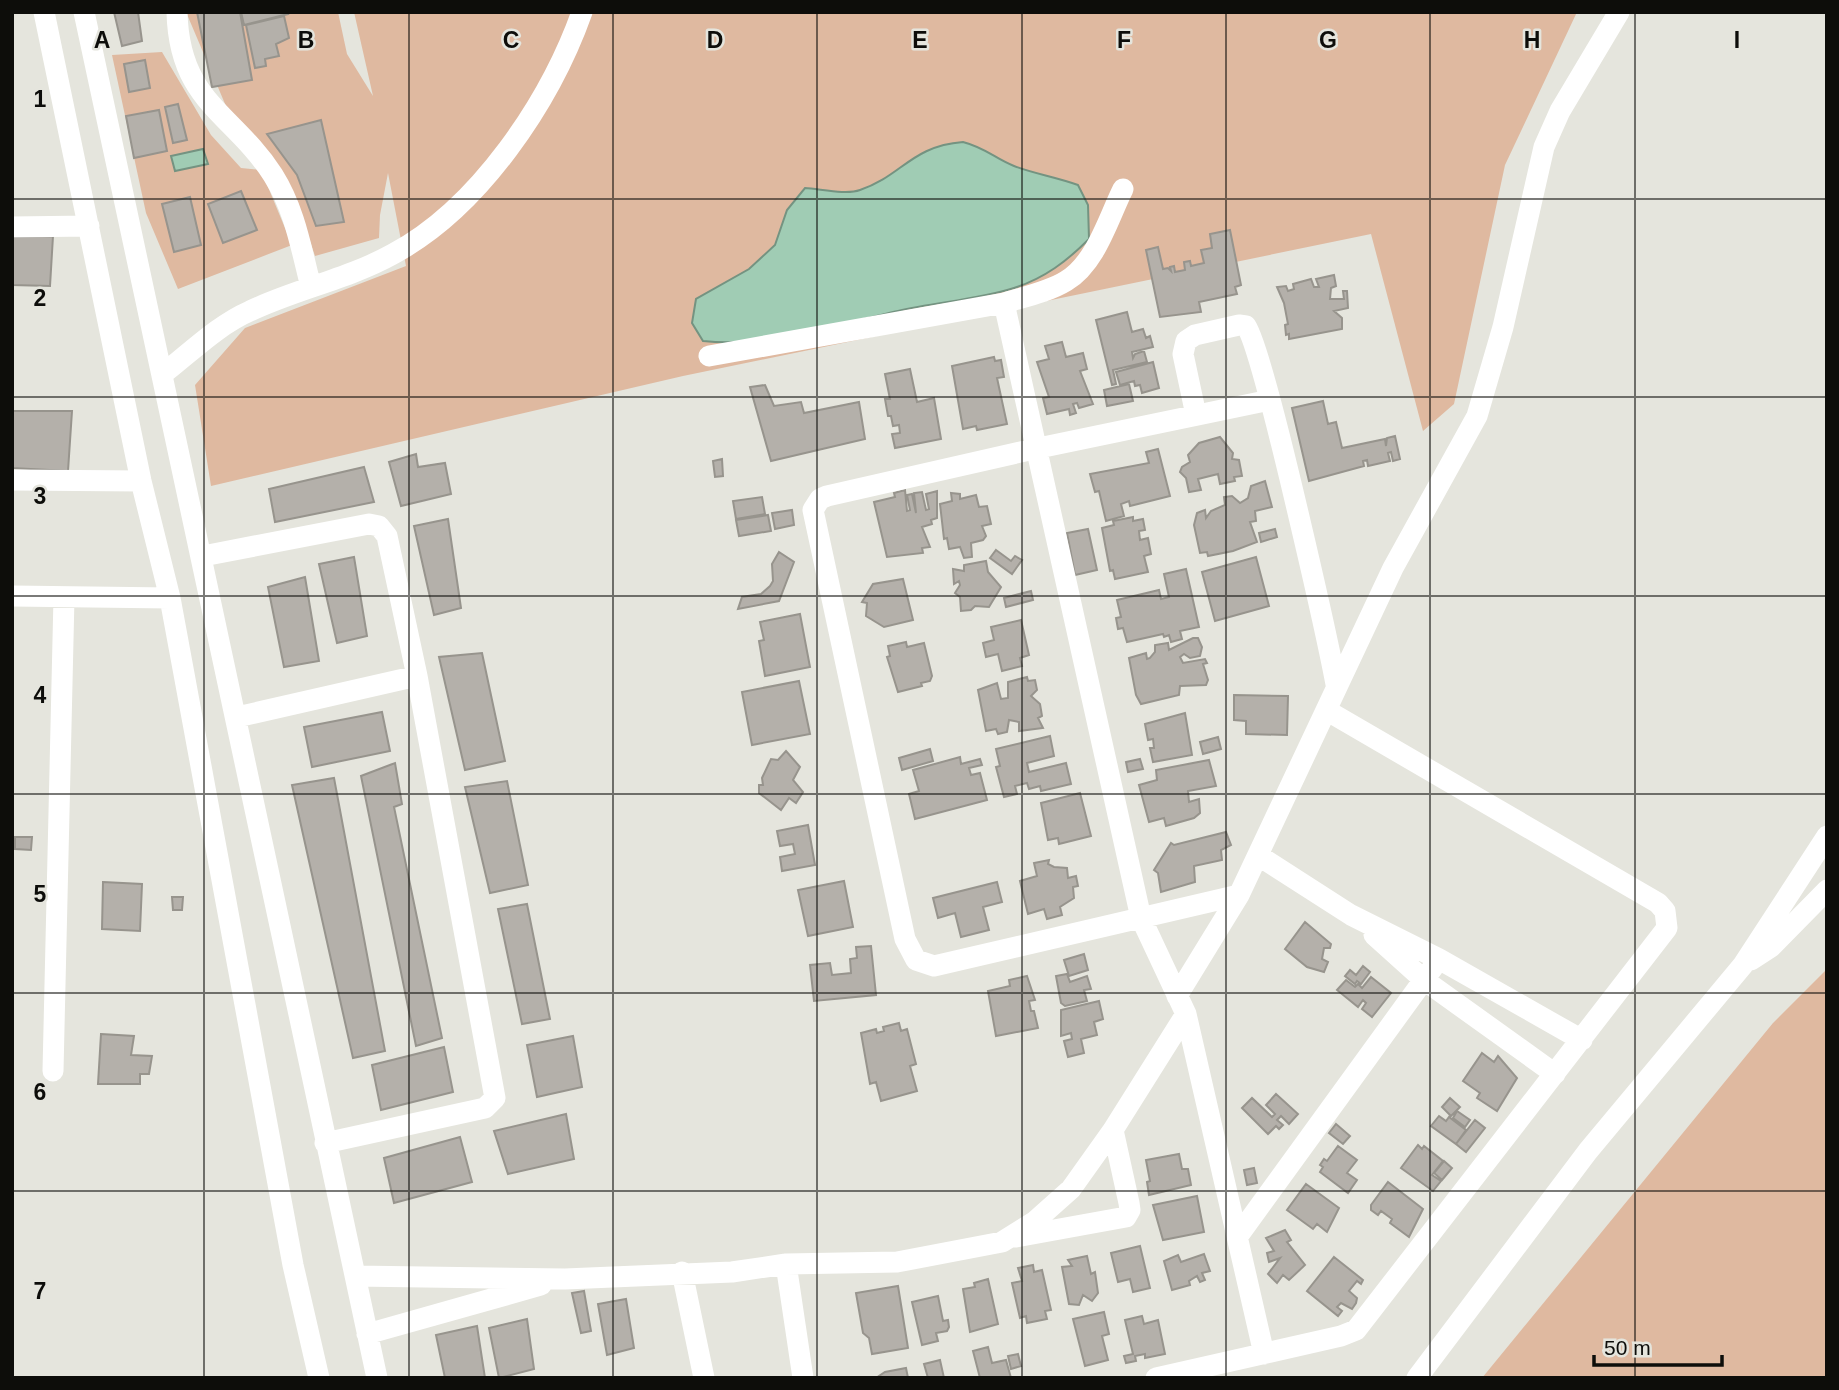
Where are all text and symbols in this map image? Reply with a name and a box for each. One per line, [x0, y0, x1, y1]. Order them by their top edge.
text: A [94, 27, 110, 53]
text: B [298, 27, 314, 53]
text: C [503, 27, 519, 53]
text: D [707, 27, 723, 53]
text: E [912, 27, 928, 53]
text: F [1117, 27, 1131, 53]
text: G [1319, 27, 1337, 53]
text: H [1524, 27, 1540, 53]
text: I [1734, 27, 1740, 53]
text: 1 [34, 86, 47, 112]
text: 2 [34, 285, 46, 311]
text: 3 [34, 483, 46, 509]
text: 4 [34, 682, 47, 708]
text: 5 [34, 881, 47, 907]
text: 6 [34, 1079, 46, 1105]
text: 7 [34, 1278, 46, 1304]
scale bar [1594, 1324, 1722, 1368]
text: 50 m [1604, 1336, 1651, 1359]

